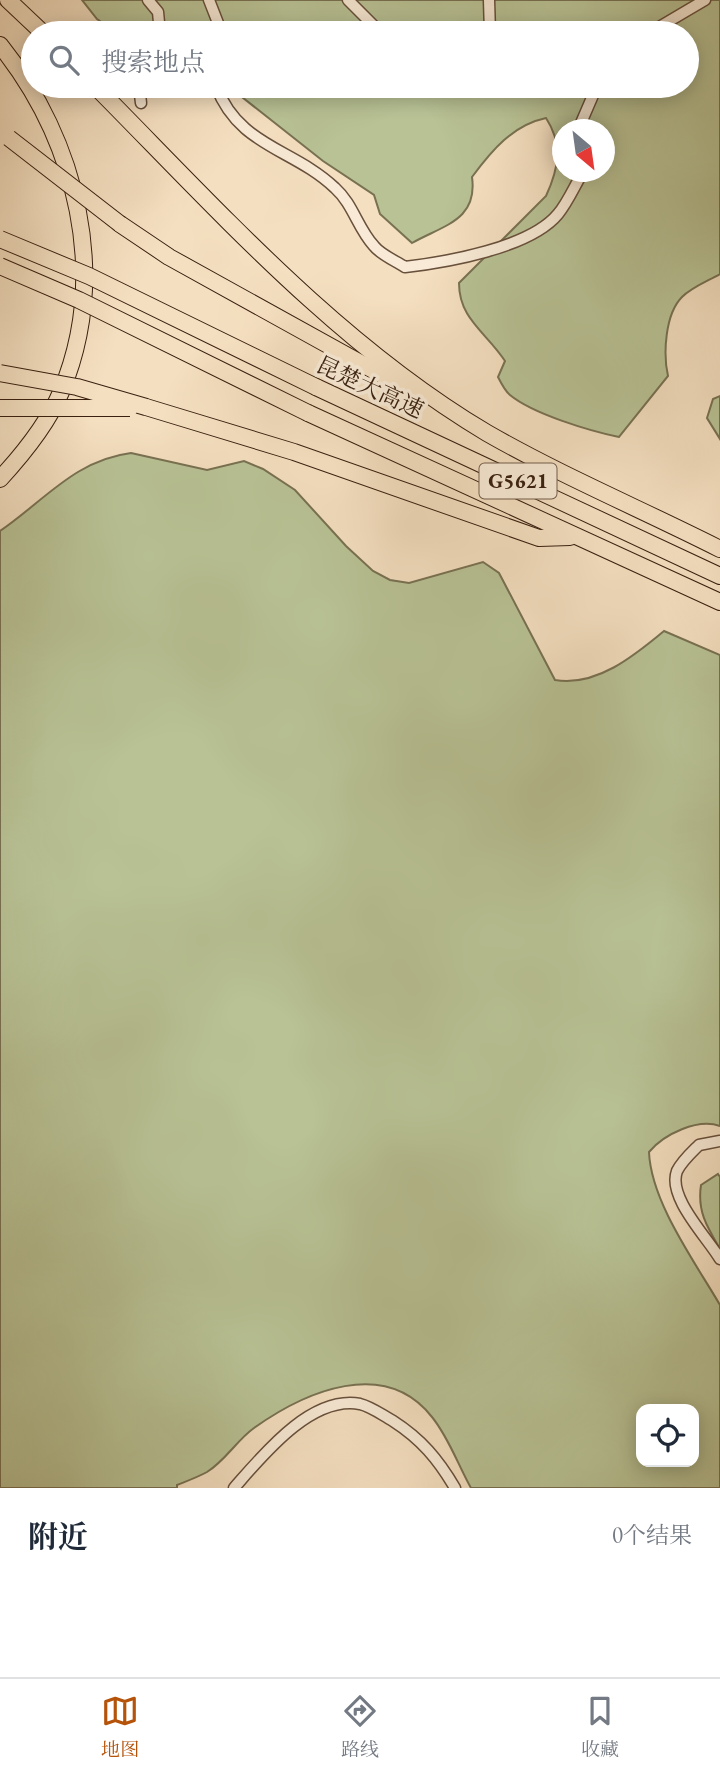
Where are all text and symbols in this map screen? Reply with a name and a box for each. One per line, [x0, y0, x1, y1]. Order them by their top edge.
search box [21, 21, 699, 98]
icon: search [45, 41, 83, 79]
text: 搜索地点 [101, 45, 205, 79]
north arrow [552, 119, 615, 182]
street label: 昆楚大高速 [312, 349, 428, 425]
road number: G5621 [480, 463, 556, 498]
map controls [636, 1404, 699, 1467]
button: locate [636, 1404, 699, 1467]
text: 附近 [28, 1517, 88, 1556]
text: 0个结果 [612, 1520, 692, 1550]
tab: 地图 [101, 1692, 139, 1762]
tab: 路线 [341, 1692, 379, 1762]
tab: 收藏 [581, 1692, 619, 1762]

